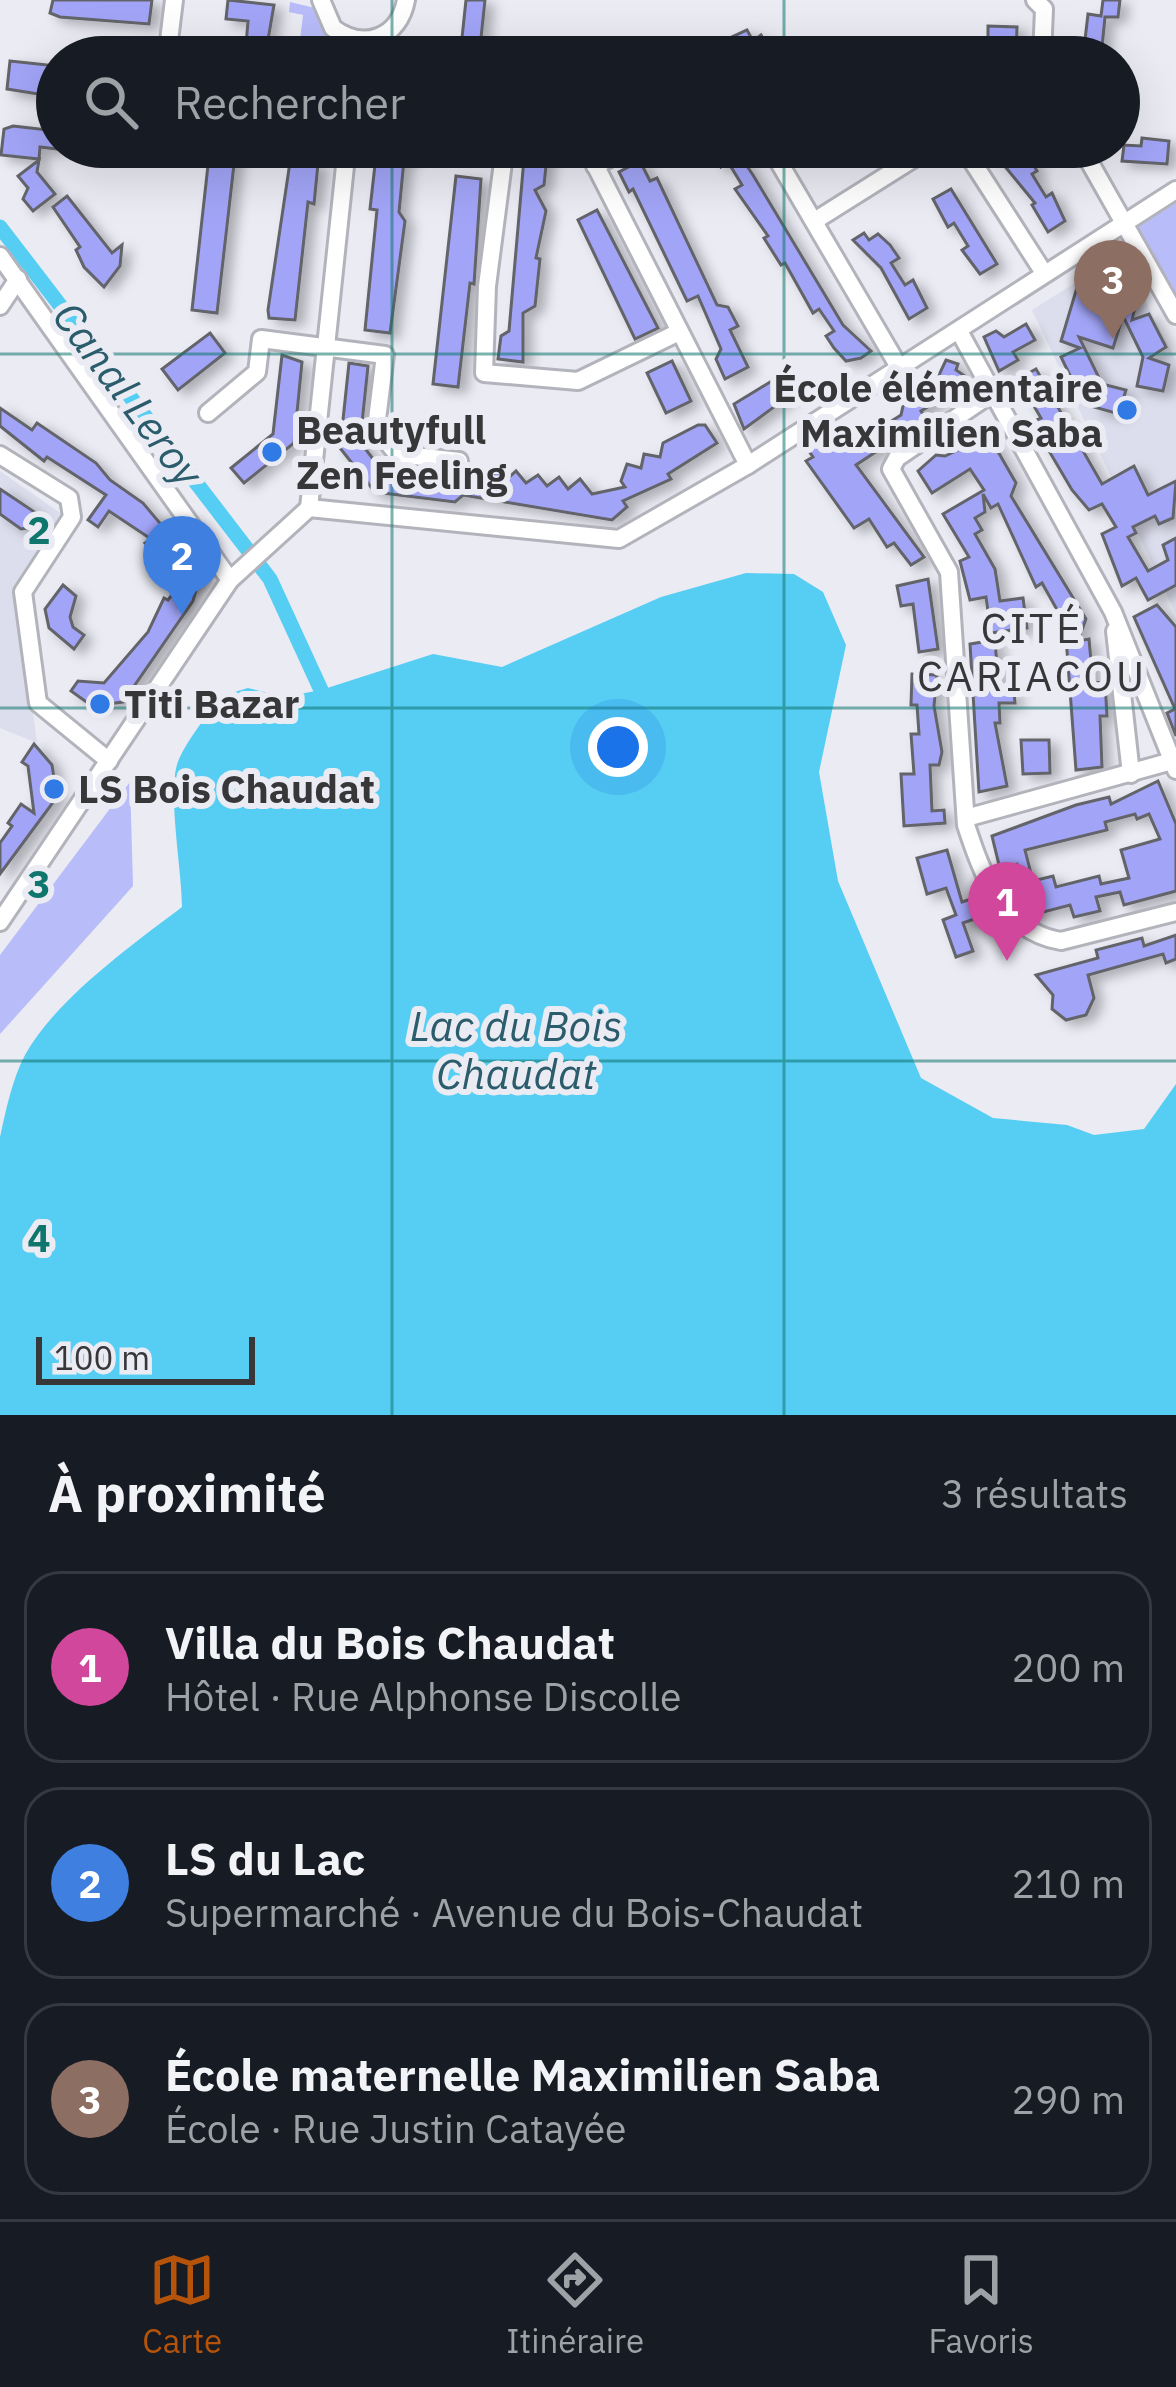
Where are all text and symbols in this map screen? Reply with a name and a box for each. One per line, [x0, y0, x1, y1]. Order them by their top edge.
search box [36, 36, 1140, 168]
icon: search [78, 69, 144, 135]
text: Rechercher [174, 73, 405, 131]
pin: 3 [1074, 240, 1152, 339]
water label: Canal Leroy [41, 290, 217, 498]
place label: École élémentaire Maximilien Saba [773, 362, 1103, 458]
marker: École élémentaire Maximilien Saba [1114, 397, 1140, 423]
place label: Beautyfull Zen Feeling [296, 404, 507, 500]
marker: Beautyfull Zen Feeling [259, 439, 285, 465]
text: 2 [27, 504, 51, 555]
pin: 2 [143, 516, 221, 615]
district label: CITÉ CARIACOU [917, 600, 1147, 703]
place label: Titi Bazar [124, 678, 300, 729]
marker: Titi Bazar [87, 691, 113, 717]
your location [588, 717, 648, 777]
place label: LS Bois Chaudat [78, 763, 375, 814]
marker: LS Bois Chaudat [41, 776, 67, 802]
text: 3 [27, 858, 51, 909]
pin: 1 [968, 862, 1046, 961]
water label: Lac du Bois Chaudat [410, 998, 622, 1101]
text: 4 [27, 1212, 51, 1263]
scale bar [36, 1331, 255, 1384]
text: 100 m [54, 1336, 150, 1379]
text: À proximité [48, 1460, 326, 1526]
text: 3 résultats [941, 1468, 1128, 1519]
text: Villa du Bois Chaudat [165, 1613, 615, 1671]
text: 1 [78, 1642, 102, 1693]
text: 200 m [1012, 1642, 1125, 1693]
text: Hôtel · Rue Alphonse Discolle [165, 1671, 681, 1722]
text: LS du Lac [165, 1829, 365, 1887]
text: 2 [78, 1858, 102, 1909]
text: 210 m [1012, 1858, 1125, 1909]
text: Supermarché · Avenue du Bois-Chaudat [165, 1887, 863, 1938]
text: École maternelle Maximilien Saba [165, 2045, 880, 2103]
text: 3 [78, 2074, 102, 2125]
text: 290 m [1012, 2074, 1125, 2125]
text: École · Rue Justin Catayée [165, 2103, 626, 2154]
tab: Carte [142, 2247, 222, 2362]
tab: Itinéraire [506, 2247, 644, 2362]
tab: Favoris [928, 2247, 1034, 2362]

